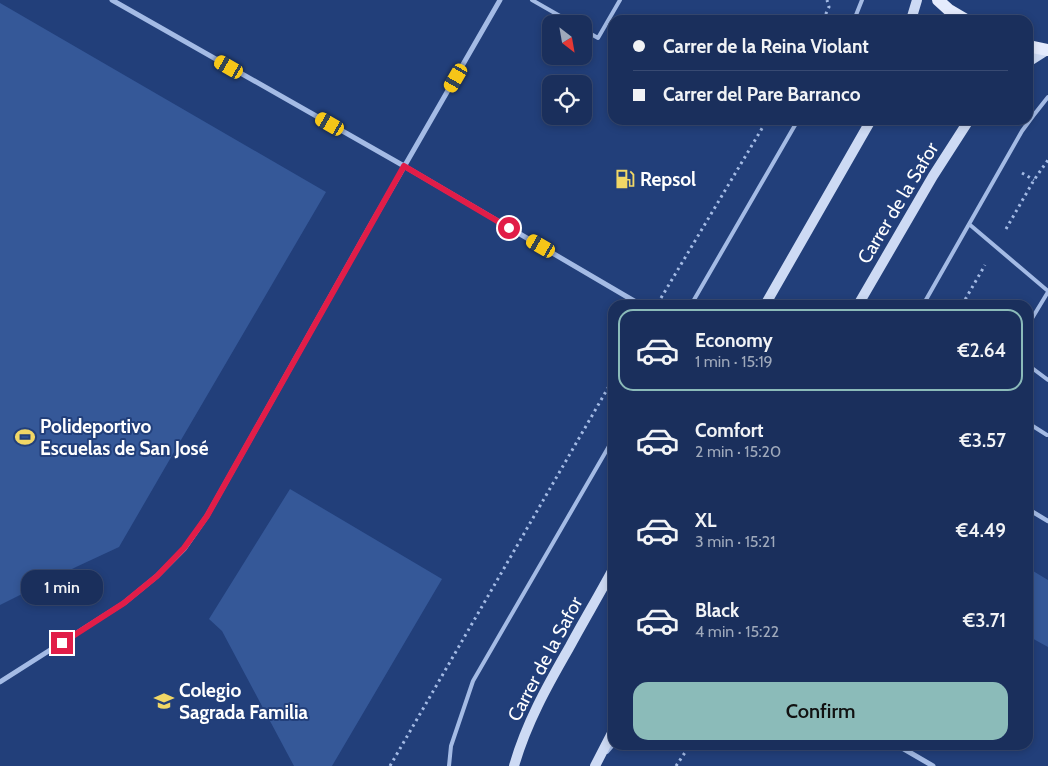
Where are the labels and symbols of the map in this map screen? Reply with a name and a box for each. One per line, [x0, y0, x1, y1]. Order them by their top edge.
north arrow [542, 15, 592, 65]
car [212, 53, 245, 81]
car [442, 61, 469, 95]
car [313, 110, 346, 138]
street label: Carrer de la Safor [853, 138, 943, 268]
fuel station icon: Repsol [614, 168, 636, 190]
place label: Repsol [640, 168, 696, 191]
route start [498, 217, 520, 239]
car [524, 232, 557, 260]
place label: Polideportivo Escuelas de San José [40, 415, 209, 460]
sports icon: Polideportivo Escuelas de San José [14, 426, 36, 448]
callout: 1 min [21, 570, 103, 606]
street label: Carrer de la Safor [503, 593, 587, 725]
route end [51, 632, 73, 654]
place label: Colegio Sagrada Familia [179, 679, 309, 724]
school or university icon: Colegio Sagrada Familia [153, 690, 175, 712]

